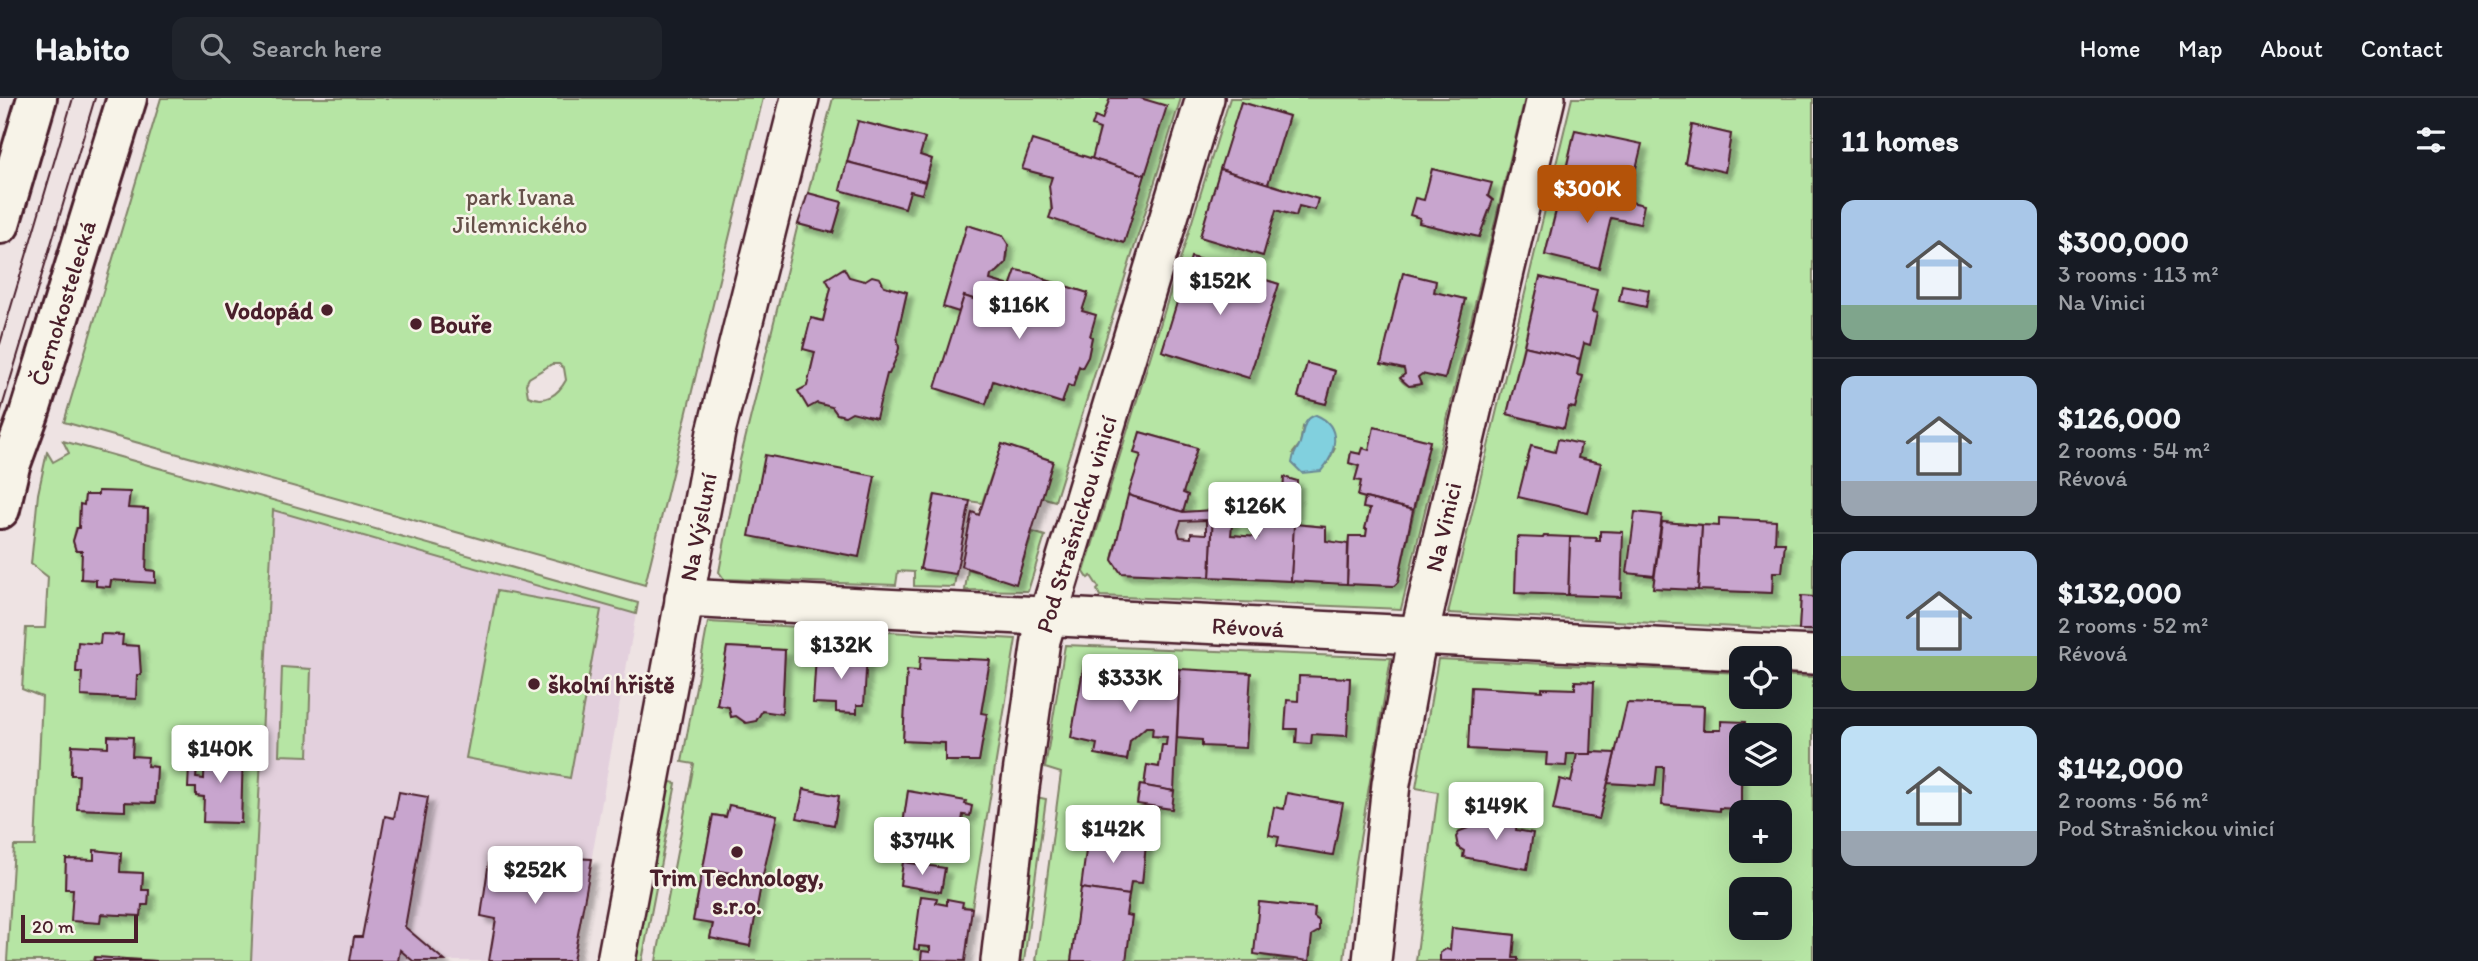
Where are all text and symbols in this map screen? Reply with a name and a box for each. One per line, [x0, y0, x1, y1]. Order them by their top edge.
search box [172, 17, 662, 80]
text: Habito [35, 29, 130, 68]
icon: search [196, 29, 234, 67]
text: Search here [252, 32, 382, 64]
text: Home [2080, 34, 2140, 63]
text: Map [2178, 34, 2222, 63]
text: About [2260, 34, 2323, 63]
text: Contact [2361, 34, 2443, 63]
icon: filters [2412, 121, 2450, 159]
text: 11 homes [1841, 122, 1959, 159]
pin: $300K [1538, 166, 1636, 225]
text: $300K [1553, 174, 1621, 202]
park label: park Ivana Jilemnického [452, 182, 588, 239]
street label: Černokostelecká [24, 216, 102, 389]
text: $300,000 [2058, 223, 2189, 260]
icon: home [1897, 228, 1981, 312]
pin: $152K [1171, 258, 1269, 317]
text: 3 rooms · 113 m² [2058, 260, 2219, 288]
text: $152K [1189, 266, 1251, 294]
pin: $116K [970, 282, 1068, 341]
text: Na Vinici [2058, 288, 2145, 316]
text: $116K [989, 290, 1049, 318]
place label: Vodopád [225, 296, 314, 326]
marker: Vodopád [319, 302, 335, 318]
place label: Bouře [430, 310, 492, 339]
marker: Bouře [408, 316, 424, 332]
text: $126,000 [2058, 399, 2181, 436]
icon: home [1897, 404, 1981, 488]
street label: Pod Strašnickou vinicí [1029, 412, 1123, 636]
text: 2 rooms · 54 m² [2058, 436, 2210, 464]
text: Révová [2058, 464, 2128, 492]
street label: Na Výsluní [673, 470, 723, 584]
street label: Na Vinici [1419, 479, 1467, 575]
pin: $126K [1206, 482, 1304, 542]
text: $126K [1224, 491, 1286, 519]
text: $132,000 [2058, 574, 2182, 611]
icon: home [1897, 579, 1981, 663]
street label: Révová [1211, 611, 1286, 643]
text: 2 rooms · 52 m² [2058, 611, 2208, 639]
pin: $132K [792, 622, 890, 681]
text: $132K [810, 630, 872, 658]
text: Révová [2058, 639, 2128, 667]
map controls [1729, 646, 1792, 940]
button: locate [1729, 646, 1792, 709]
pin: $333K [1081, 654, 1179, 714]
text: $333K [1098, 663, 1162, 691]
place label: školní hřiště [548, 670, 675, 699]
marker: školní hřiště [526, 676, 542, 692]
button: layers [1729, 723, 1792, 786]
pin: $140K [171, 726, 269, 785]
text: $140K [187, 734, 253, 762]
text: $142,000 [2058, 749, 2184, 786]
icon: home [1897, 754, 1981, 838]
pin: $149K [1447, 782, 1545, 842]
text: 2 rooms · 56 m² [2058, 786, 2209, 814]
text: $149K [1465, 791, 1527, 819]
button: + [1729, 800, 1792, 863]
pin: $142K [1064, 806, 1162, 865]
text: $142K [1082, 814, 1144, 842]
text: Pod Strašnickou vinicí [2058, 814, 2274, 842]
pin: $374K [873, 818, 971, 877]
text: $374K [890, 826, 954, 854]
marker: Trim Technology, s.r.o. [729, 844, 745, 860]
pin: $252K [486, 846, 584, 906]
text: $252K [504, 855, 566, 883]
place label: Trim Technology, s.r.o. [649, 863, 824, 920]
button: − [1729, 877, 1792, 940]
scale bar [21, 912, 138, 944]
text: 20 m [32, 915, 74, 938]

